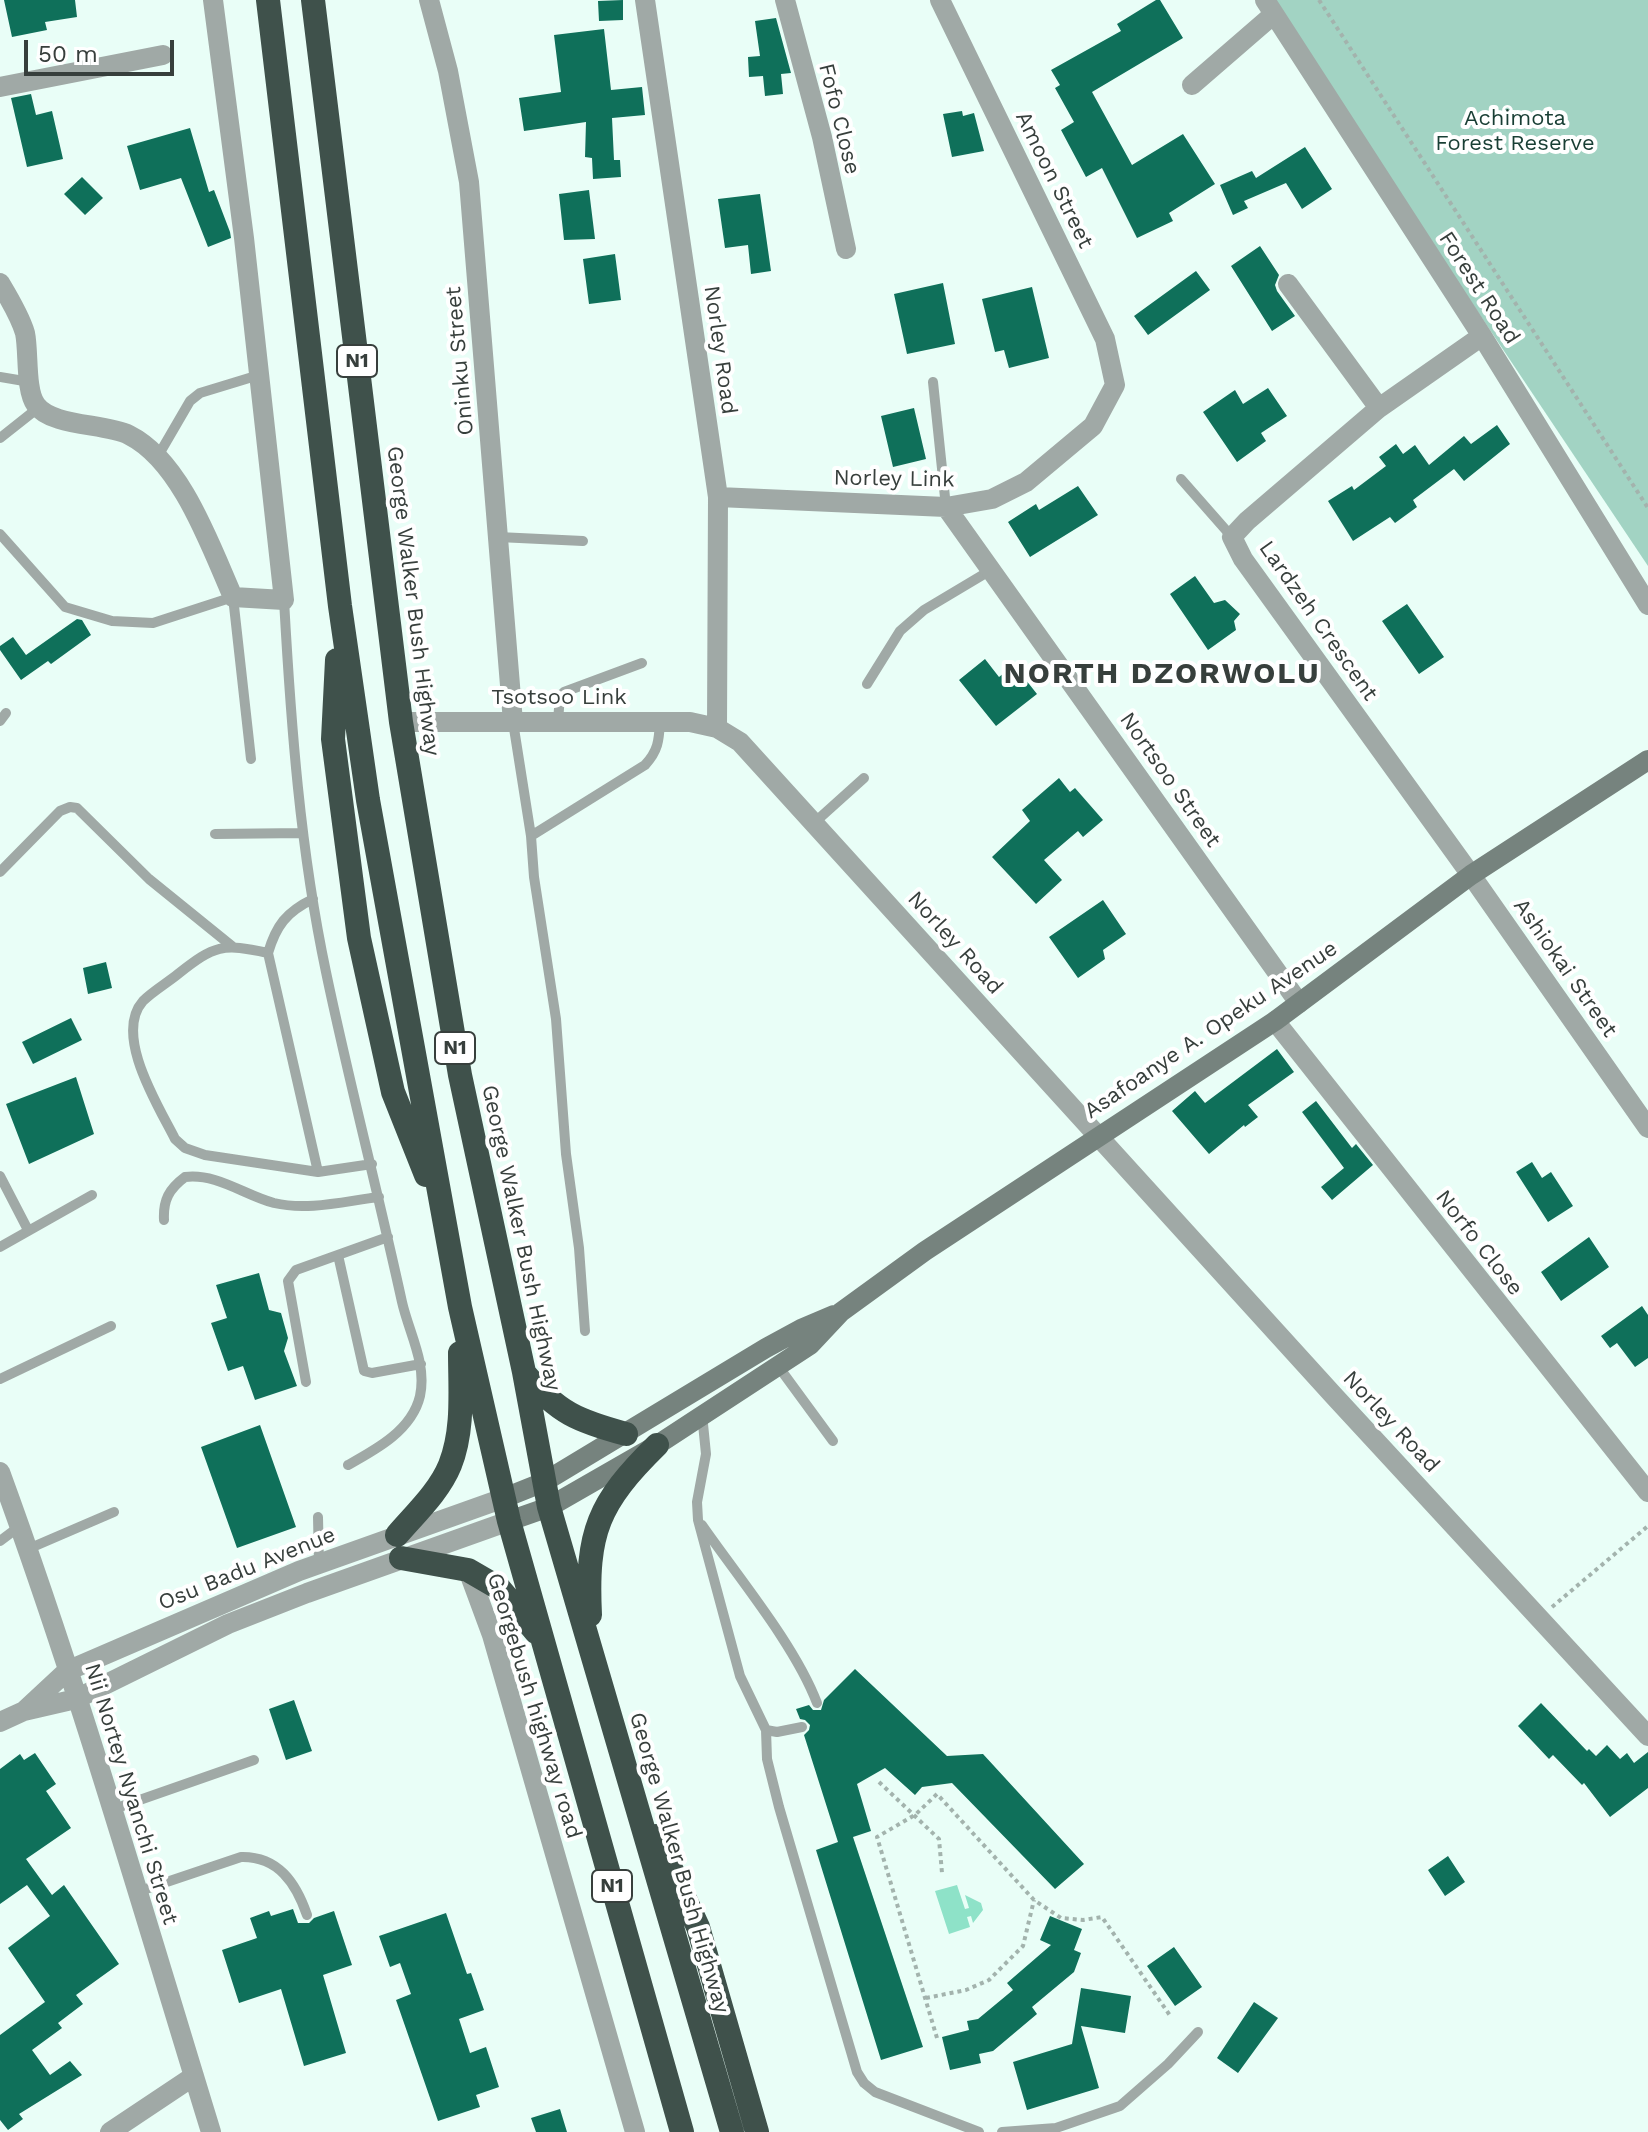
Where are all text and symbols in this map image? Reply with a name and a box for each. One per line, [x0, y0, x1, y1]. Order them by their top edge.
scale bar [28, 24, 178, 74]
text: 50 m [38, 40, 98, 68]
street label: Fofo Close [812, 61, 866, 177]
park label: Achimota Forest Reserve [1435, 106, 1595, 158]
street label: Amoon Street [1009, 107, 1099, 253]
street label: Forest Road [1433, 227, 1525, 349]
street label: Norley Road [698, 284, 742, 416]
street label: Oninku Street [440, 286, 480, 436]
road number: N1 [337, 345, 377, 377]
street label: George Walker Bush Highway [381, 445, 445, 757]
street label: Norley Link [833, 465, 955, 493]
street label: Lardzeh Crescent [1253, 536, 1383, 706]
district label: NORTH DZORWOLU [1004, 656, 1320, 692]
street label: Tsotsoo Link [491, 685, 627, 711]
street label: Nortsoo Street [1114, 708, 1226, 852]
street label: Norley Road [902, 886, 1008, 1000]
street label: Ashiokai Street [1507, 894, 1623, 1042]
street label: Asafoanye A. Opeku Avenue [1079, 935, 1343, 1125]
road number: N1 [435, 1032, 475, 1064]
street label: George Walker Bush Highway [476, 1083, 566, 1393]
street label: Norfo Close [1430, 1185, 1528, 1301]
street label: Norley Road [1337, 1366, 1445, 1478]
street label: Osu Badu Avenue [155, 1521, 339, 1617]
street label: Georgebush highway road [481, 1570, 587, 1842]
street label: Nii Nortey Nyanchi Street [79, 1660, 183, 1928]
street label: George Walker Bush Highway [623, 1709, 735, 2017]
road number: N1 [592, 1870, 632, 1902]

